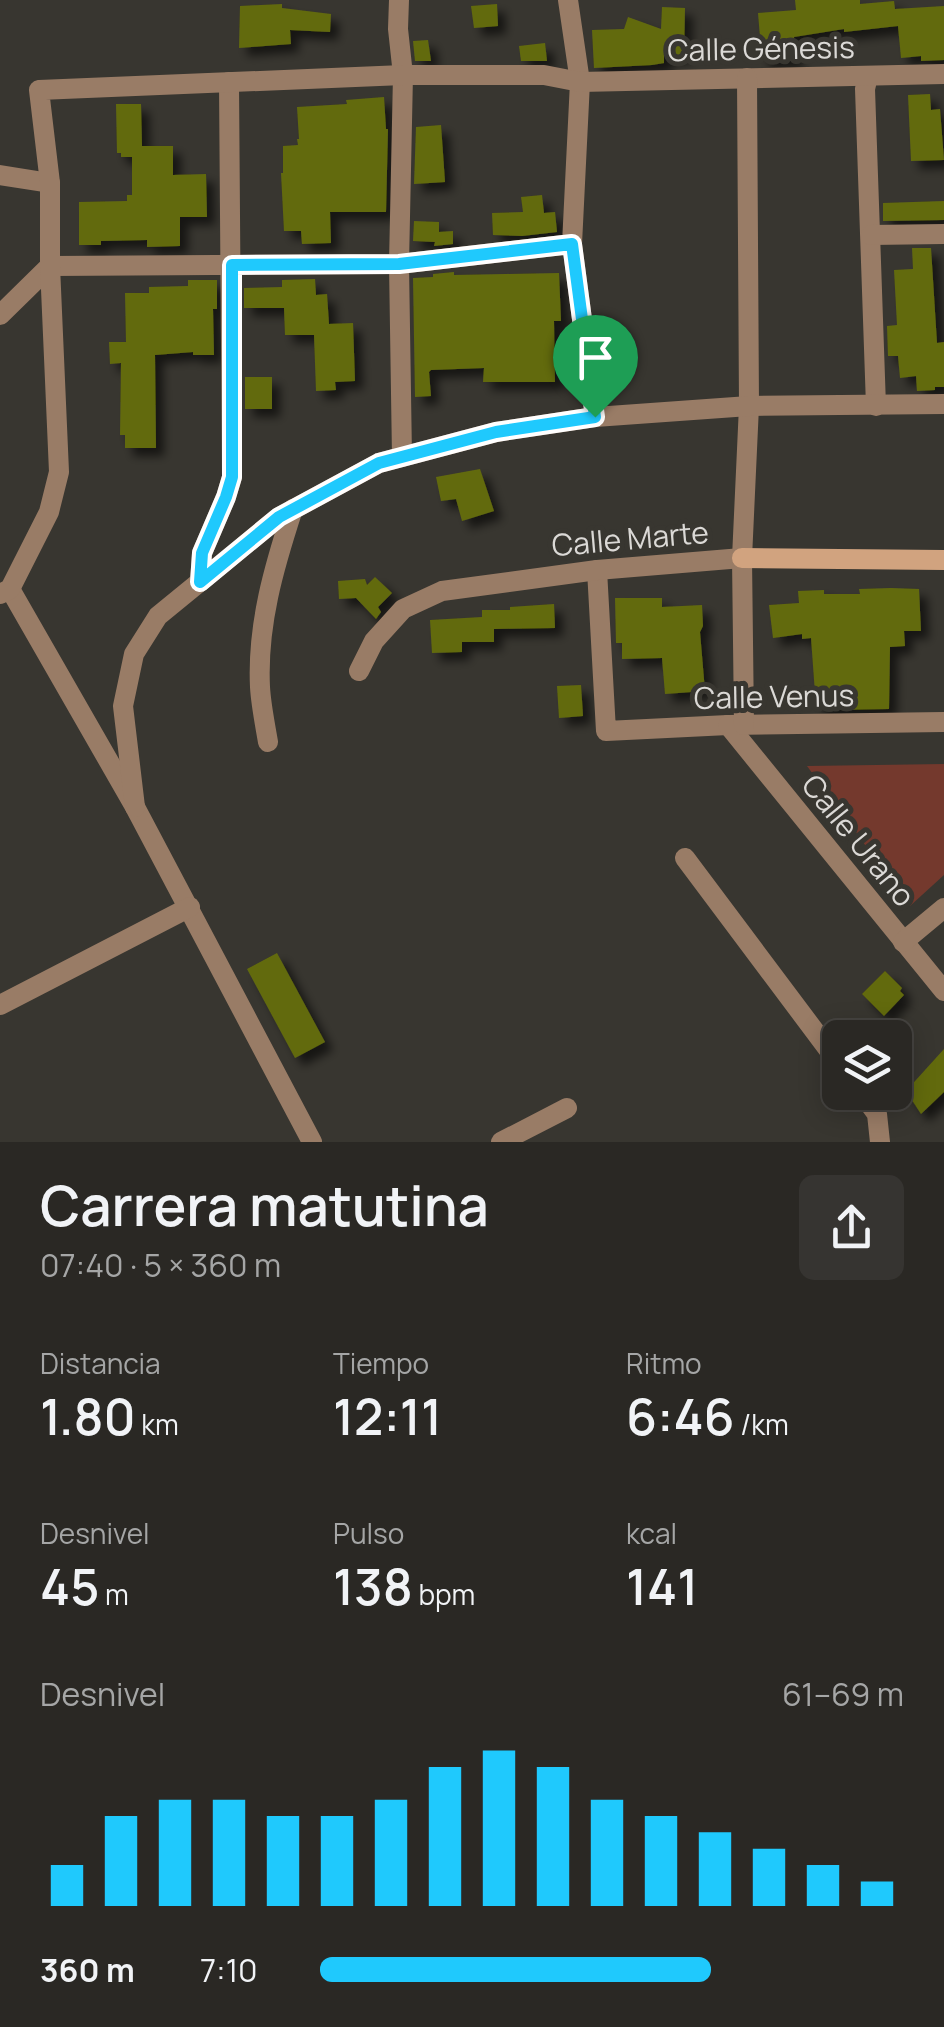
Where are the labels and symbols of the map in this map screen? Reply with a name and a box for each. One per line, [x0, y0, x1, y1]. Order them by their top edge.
street label: Calle Génesis [667, 26, 855, 70]
pin [553, 315, 638, 418]
street label: Calle Marte [550, 511, 710, 565]
street label: Calle Venus [693, 674, 855, 718]
street label: Calle Urano [793, 765, 925, 915]

